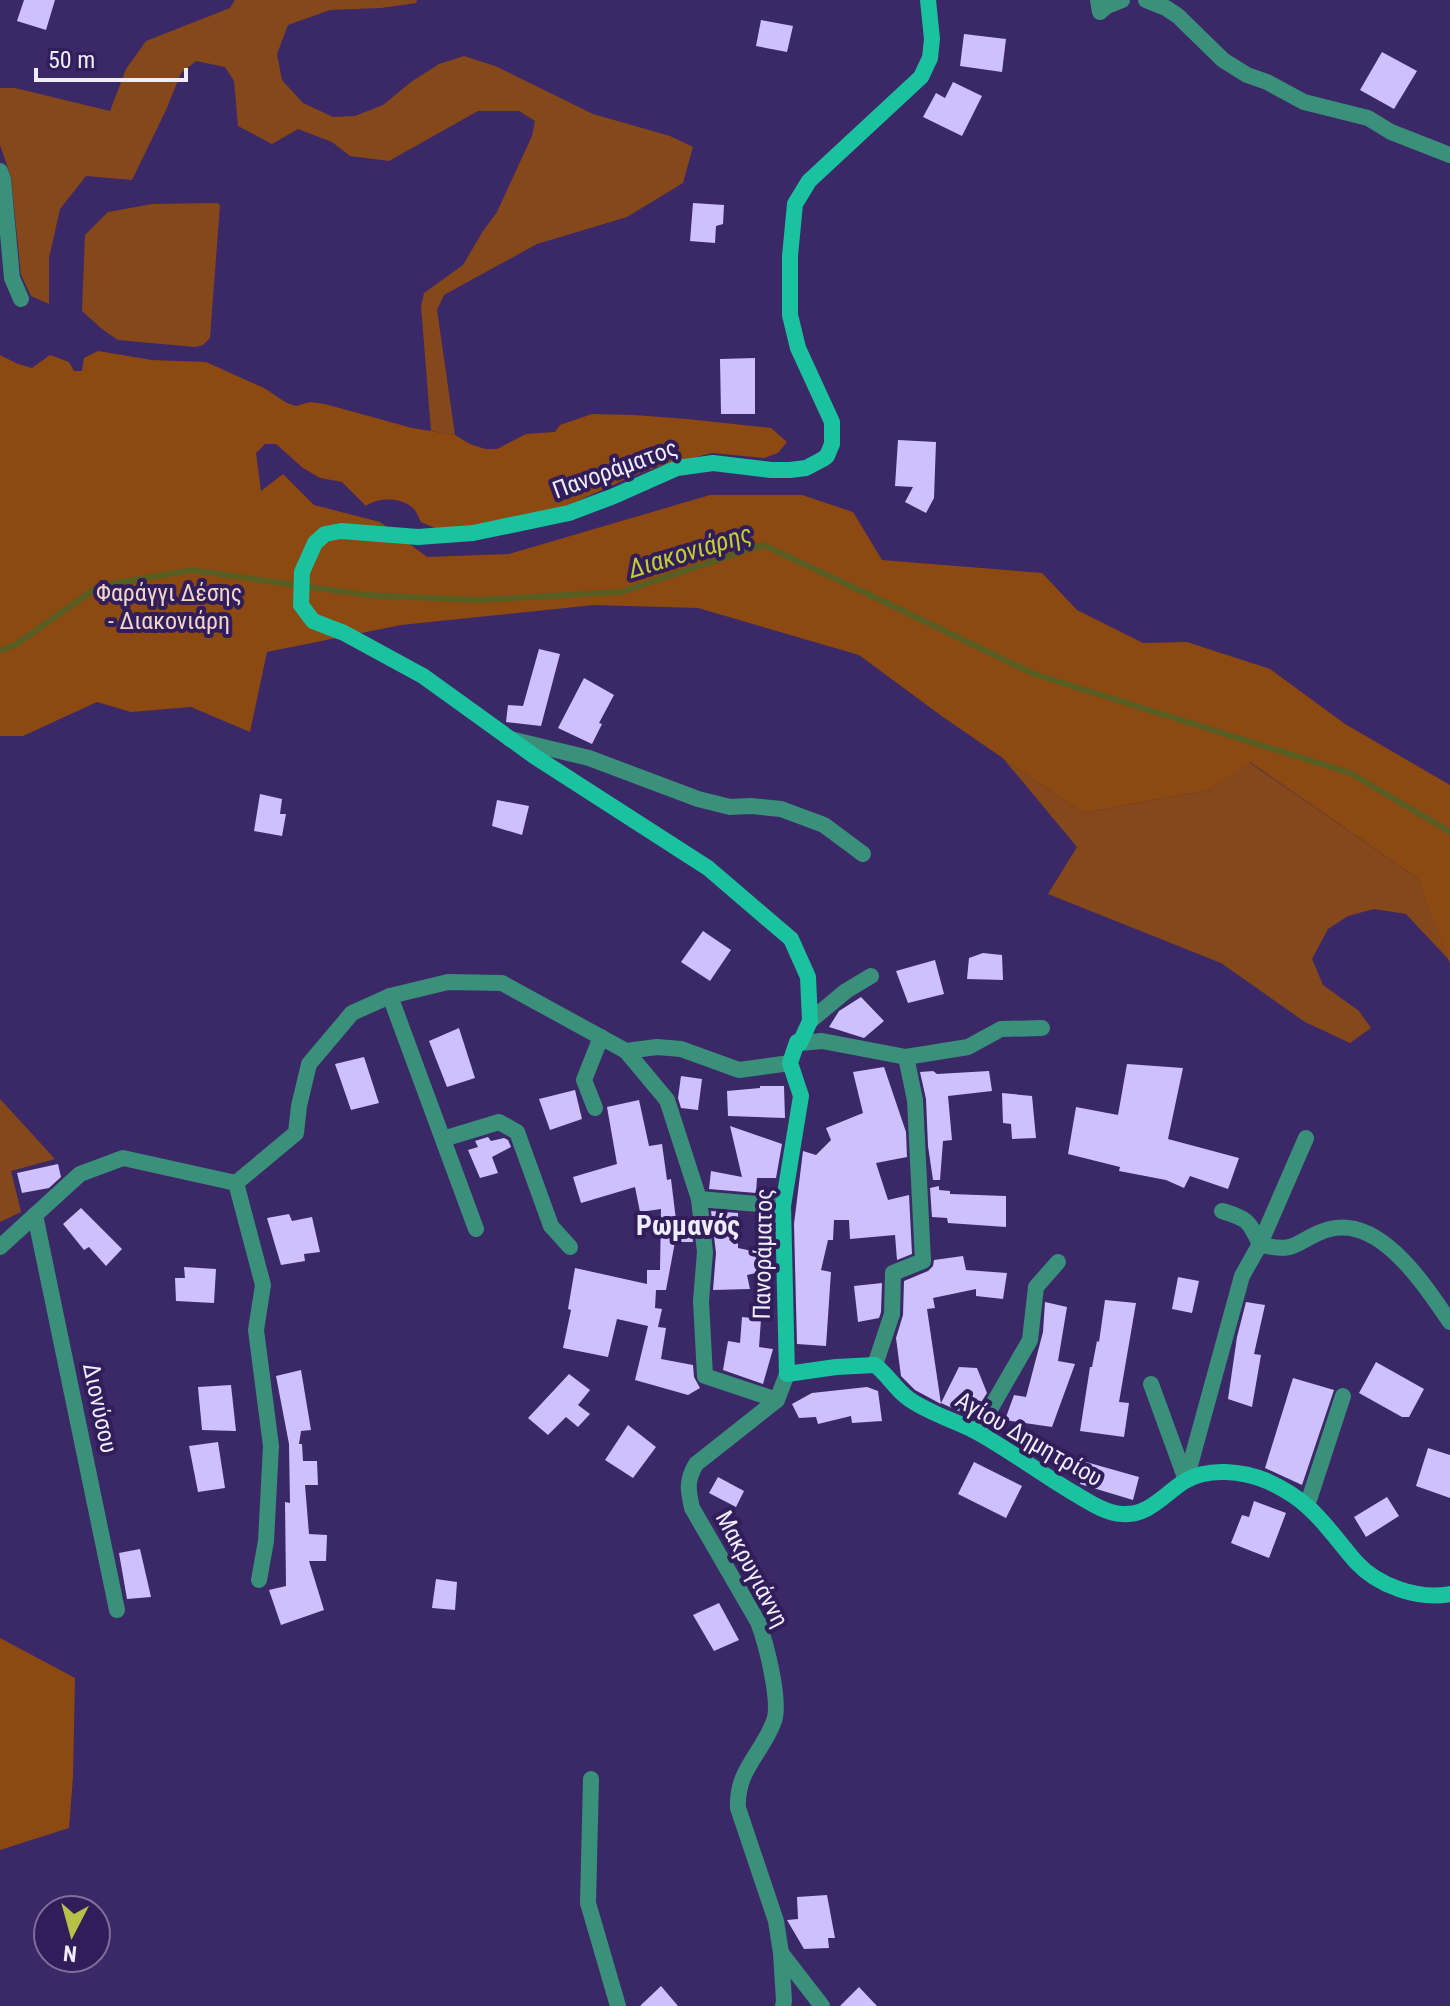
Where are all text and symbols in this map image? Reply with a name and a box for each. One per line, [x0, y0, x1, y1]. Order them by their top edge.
scale bar [36, 32, 186, 82]
text: 50 m [48, 46, 95, 74]
street label: Πανοράματος [549, 433, 681, 505]
water label: Διακονιάρης [623, 518, 756, 584]
park label: Φαράγγι Δέσης - Διακονιάρη [96, 579, 242, 635]
street label: Πανοράματος [748, 1188, 778, 1320]
district label: Ρωμανός [636, 1209, 740, 1242]
street label: Διονύσου [77, 1360, 123, 1456]
street label: Αγίου Δημητρίου [951, 1386, 1107, 1492]
street label: Μακρυγιάννη [710, 1506, 794, 1632]
north arrow [32, 1894, 112, 1974]
text: N [62, 1940, 78, 1967]

